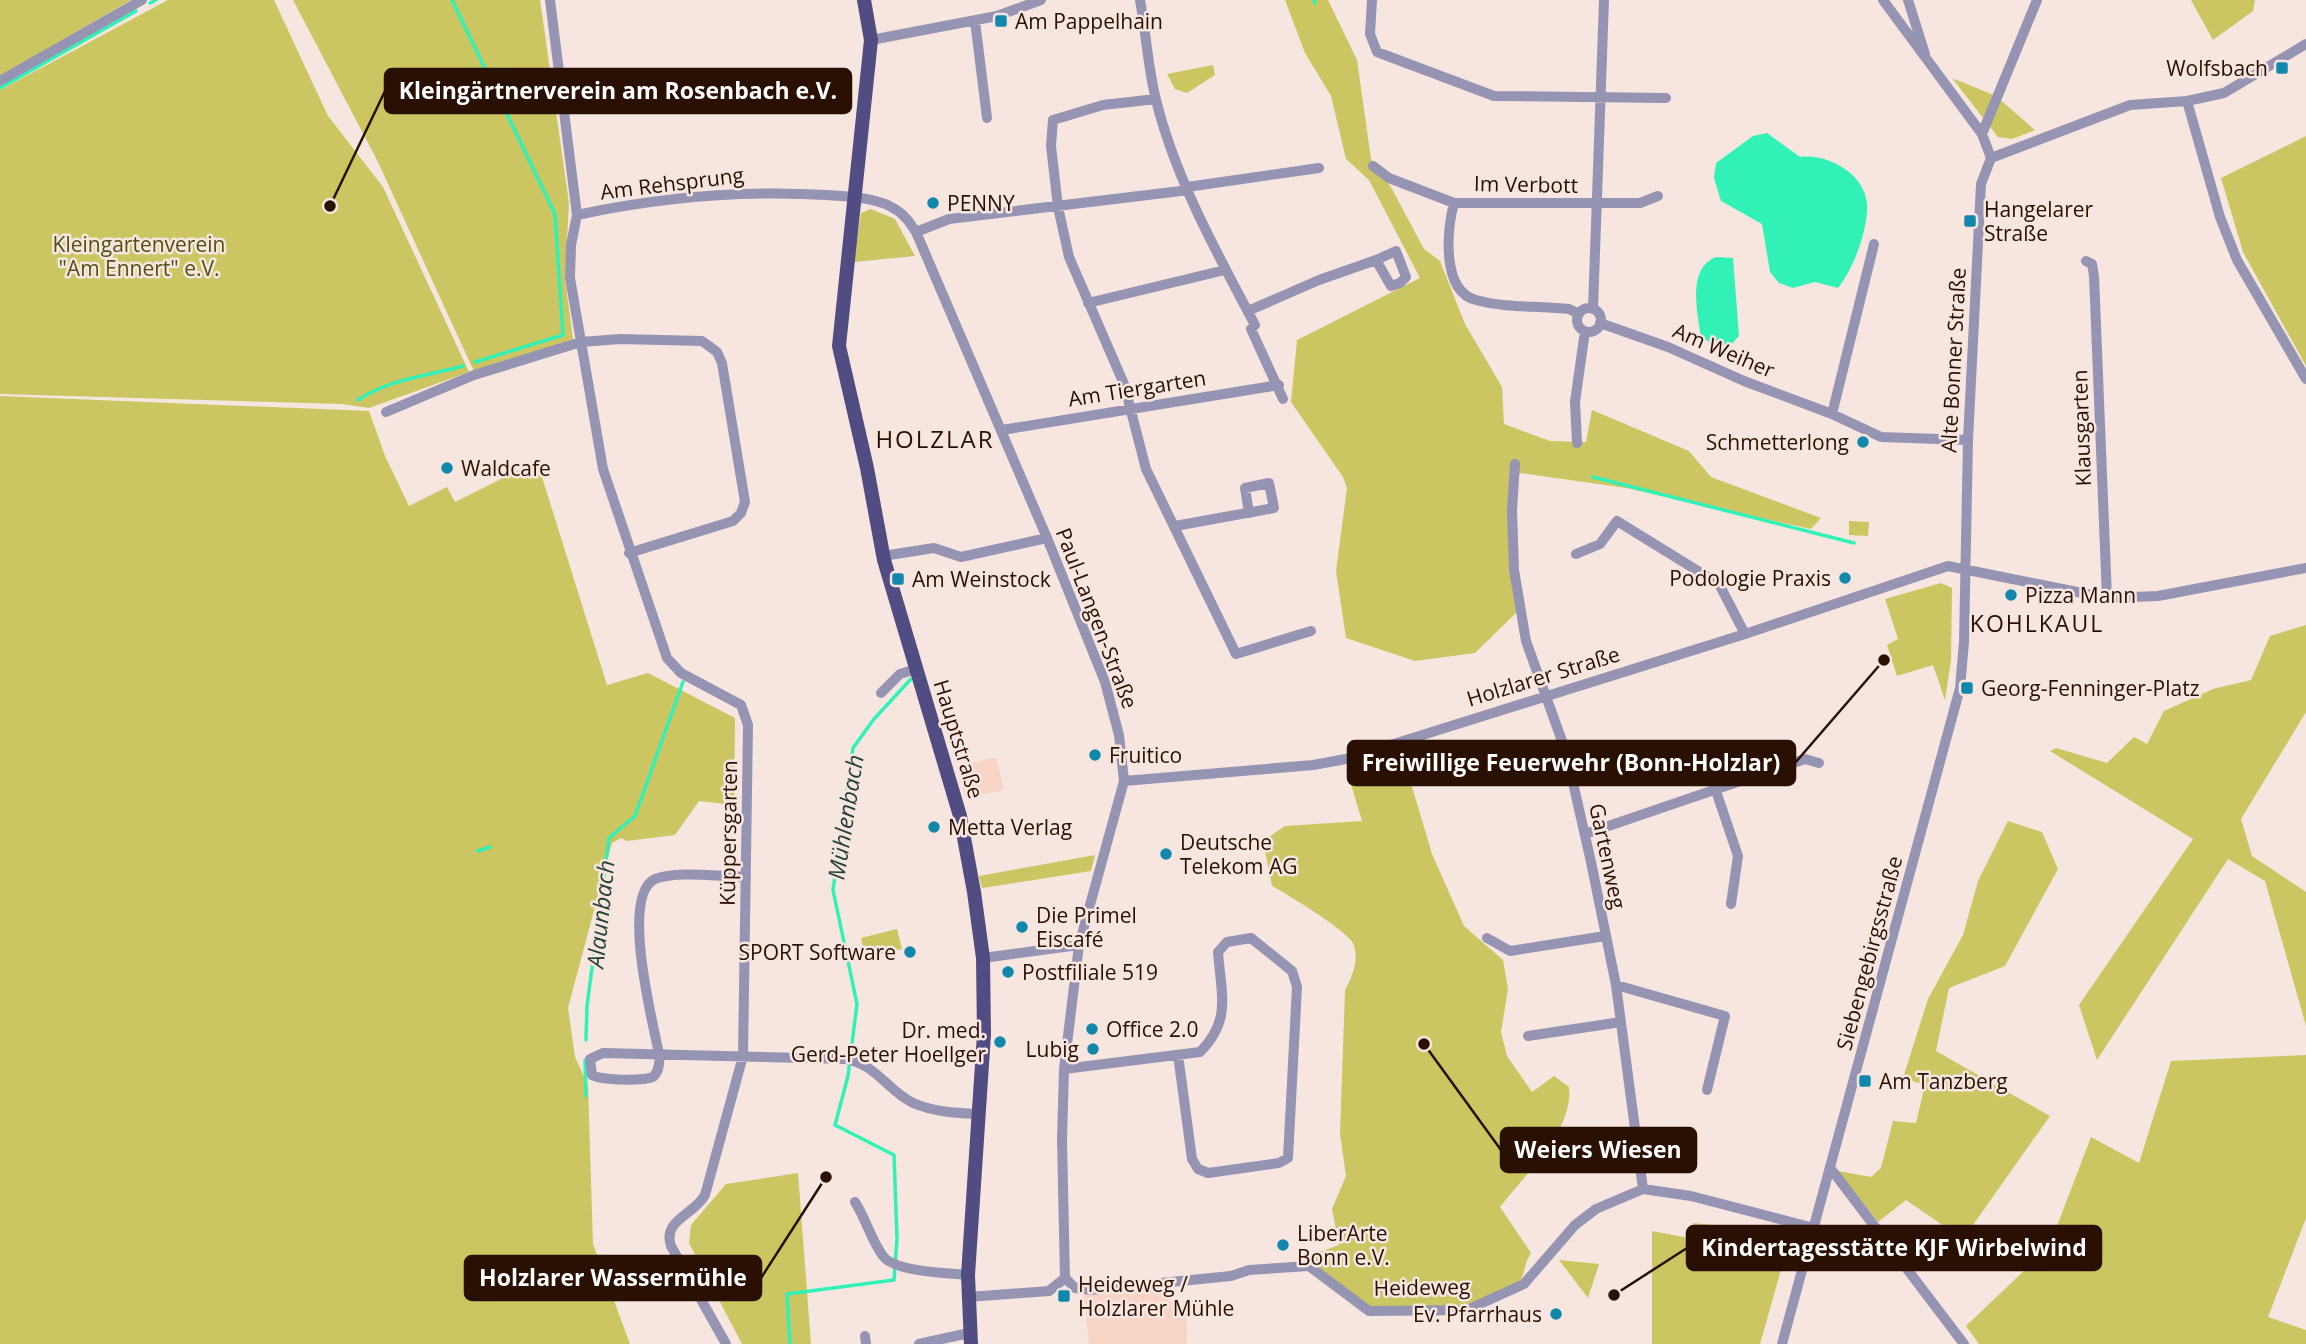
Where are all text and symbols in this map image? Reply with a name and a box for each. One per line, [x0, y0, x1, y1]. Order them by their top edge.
place label: Am Pappelhain [1015, 7, 1163, 35]
marker: Am Pappelhain [993, 13, 1009, 29]
place label: Wolfsbach [2166, 54, 2268, 82]
marker: Wolfsbach [2274, 60, 2290, 76]
callout: Kleingärtnerverein am Rosenbach e.V. [385, 69, 851, 113]
text: Kleingärtnerverein am Rosenbach e.V. [399, 74, 837, 106]
street label: Am Rehsprung [599, 160, 745, 206]
street label: Im Verbott [1474, 169, 1578, 199]
place label: PENNY [947, 189, 1015, 217]
marker: PENNY [925, 195, 941, 211]
place label: Hangelarer Straße [1984, 195, 2094, 247]
marker: Hangelarer Straße [1962, 213, 1978, 229]
park label: Kleingartenverein "Am Ennert" e.V. [53, 230, 225, 282]
street label: Alte Bonner Straße [1934, 267, 1972, 453]
street label: Am Weiher [1669, 316, 1780, 384]
street label: Am Tiergarten [1066, 363, 1208, 413]
street label: Klausgarten [2065, 369, 2097, 487]
district label: HOLZLAR [875, 422, 995, 455]
place label: Schmetterlong [1706, 428, 1849, 456]
marker: Schmetterlong [1855, 434, 1871, 450]
place label: Waldcafe [461, 454, 551, 482]
marker: Waldcafe [439, 460, 455, 476]
street label: Paul-Langen-Straße [1050, 523, 1144, 713]
place label: Podologie Praxis [1669, 564, 1831, 592]
place label: Am Weinstock [912, 565, 1051, 593]
marker: Podologie Praxis [1837, 570, 1853, 586]
marker: Am Weinstock [890, 571, 906, 587]
place label: Pizza Mann [2025, 581, 2136, 609]
marker: Pizza Mann [2003, 587, 2019, 603]
district label: KOHLKAUL [1970, 607, 2104, 639]
street label: Holzlarer Straße [1463, 639, 1623, 713]
place label: Georg-Fenninger-Platz [1981, 674, 2200, 702]
street label: Hauptstraße [928, 676, 990, 802]
marker: Georg-Fenninger-Platz [1959, 680, 1975, 696]
place label: Fruitico [1109, 741, 1182, 769]
callout: Freiwillige Feuerwehr (Bonn-Holzlar) [1348, 741, 1795, 785]
text: Freiwillige Feuerwehr (Bonn-Holzlar) [1362, 746, 1780, 778]
marker: Fruitico [1087, 747, 1103, 763]
water label: Mühlenbach [819, 752, 871, 882]
street label: Küppersgarten [713, 760, 743, 906]
street label: Gartenweg [1583, 801, 1633, 911]
place label: Metta Verlag [948, 813, 1072, 841]
marker: Metta Verlag [926, 819, 942, 835]
place label: Deutsche Telekom AG [1180, 828, 1298, 880]
marker: Deutsche Telekom AG [1158, 846, 1174, 862]
street label: Siebengebirgsstraße [1830, 853, 1908, 1053]
water label: Alaunbach [578, 859, 622, 971]
place label: Die Primel Eiscafé [1036, 901, 1137, 953]
marker: Die Primel Eiscafé [1014, 919, 1030, 935]
place label: SPORT Software [739, 938, 896, 966]
marker: SPORT Software [902, 944, 918, 960]
place label: Postfiliale 519 [1022, 958, 1158, 986]
marker: Postfiliale 519 [1000, 964, 1016, 980]
place label: Office 2.0 [1106, 1015, 1199, 1043]
place label: Dr. med. Gerd-Peter Hoellger [791, 1016, 986, 1068]
marker: Office 2.0 [1084, 1021, 1100, 1037]
marker: Dr. med. Gerd-Peter Hoellger [992, 1034, 1008, 1050]
place label: Lubig [1026, 1035, 1079, 1063]
marker: Lubig [1085, 1041, 1101, 1057]
place label: Am Tanzberg [1879, 1067, 2008, 1095]
marker: Am Tanzberg [1857, 1073, 1873, 1089]
callout: Weiers Wiesen [1501, 1128, 1696, 1172]
text: Weiers Wiesen [1514, 1133, 1682, 1165]
place label: LiberArte Bonn e.V. [1297, 1219, 1390, 1271]
callout: Kindertagesstätte KJF Wirbelwind [1687, 1226, 2101, 1270]
text: Kindertagesstätte KJF Wirbelwind [1701, 1231, 2087, 1263]
marker: LiberArte Bonn e.V. [1275, 1237, 1291, 1253]
callout: Holzlarer Wassermühle [465, 1256, 761, 1300]
text: Holzlarer Wassermühle [479, 1261, 747, 1293]
place label: Heideweg / Holzlarer Mühle [1078, 1270, 1234, 1322]
street label: Heideweg [1373, 1272, 1471, 1302]
marker: Heideweg / Holzlarer Mühle [1056, 1288, 1072, 1304]
place label: Ev. Pfarrhaus [1413, 1300, 1542, 1328]
marker: Ev. Pfarrhaus [1548, 1306, 1564, 1322]

